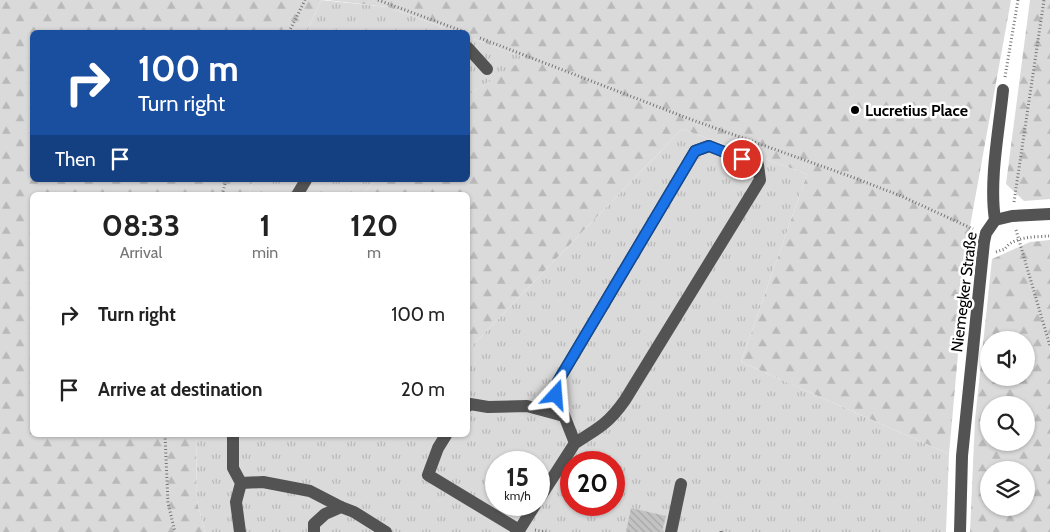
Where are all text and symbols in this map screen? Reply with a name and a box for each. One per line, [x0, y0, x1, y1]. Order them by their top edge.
text: 100 m [138, 47, 239, 90]
icon: right [55, 50, 120, 115]
text: Turn right [138, 90, 225, 117]
place label: Lucretius Place [865, 101, 968, 120]
marker: Lucretius Place [849, 104, 861, 116]
pin [721, 138, 763, 180]
icon: arrive [106, 145, 134, 173]
icon: arrive [728, 145, 756, 173]
text: Then [55, 148, 96, 171]
text: 08:33 [102, 207, 180, 244]
text: 1 [260, 207, 271, 244]
text: 120 [350, 207, 398, 244]
street label: Niemegker Straße [947, 231, 981, 353]
text: Arrival [120, 243, 162, 262]
text: min [252, 243, 278, 262]
text: m [367, 243, 381, 262]
icon: right [55, 301, 83, 329]
text: Turn right [98, 303, 176, 326]
text: 100 m [391, 303, 445, 326]
map controls [980, 331, 1035, 516]
button: sound [980, 331, 1035, 386]
position arrow [529, 368, 581, 420]
icon: arrive [55, 376, 83, 404]
text: Arrive at destination [98, 378, 262, 401]
text: 20 m [401, 378, 445, 401]
button: search [980, 396, 1035, 451]
speed limit sign: 20 [560, 451, 625, 516]
button: layers [980, 461, 1035, 516]
text: 15 [506, 462, 529, 492]
text: km/h [504, 488, 531, 503]

